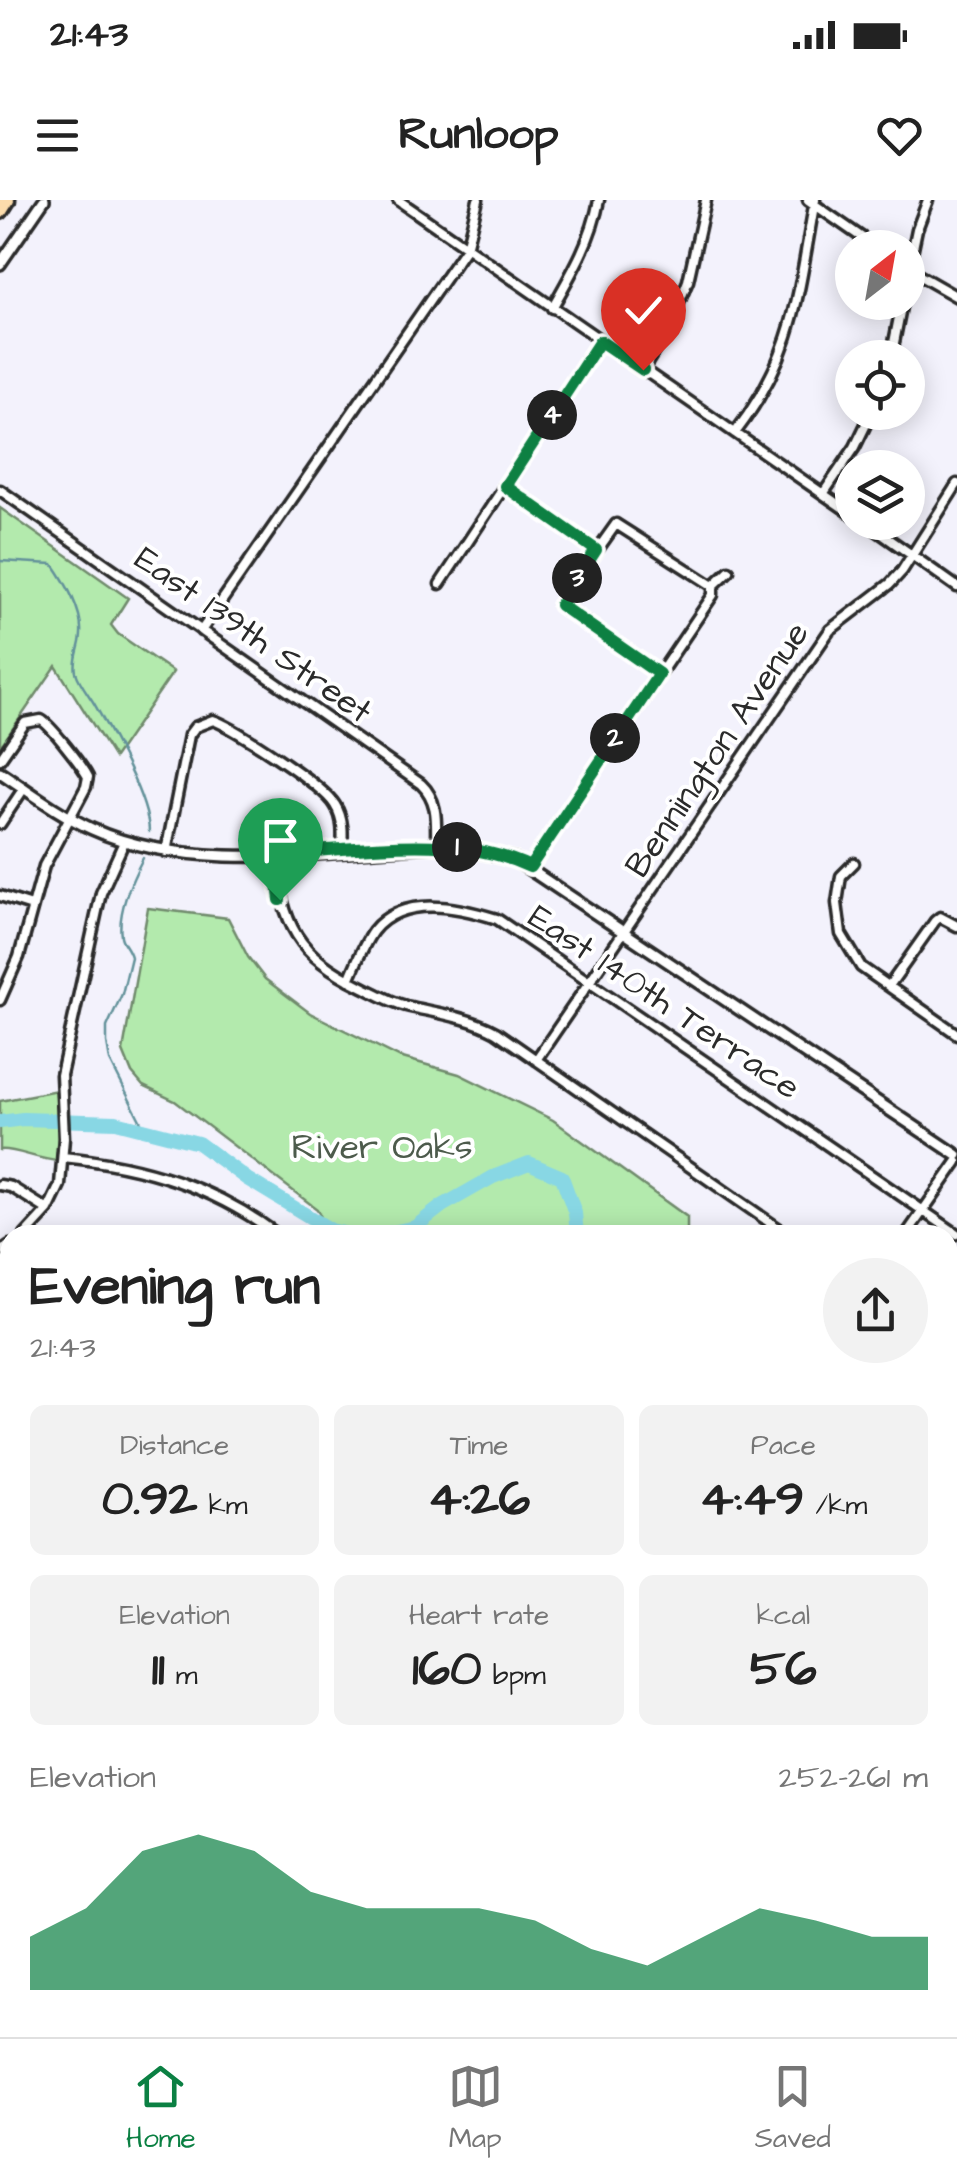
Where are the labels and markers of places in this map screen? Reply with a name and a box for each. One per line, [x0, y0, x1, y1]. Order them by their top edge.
pin [601, 268, 686, 371]
pin: 4 [527, 390, 577, 440]
pin: 3 [552, 553, 602, 603]
pin: 2 [590, 713, 640, 763]
pin [238, 798, 323, 901]
pin: 1 [432, 822, 482, 872]

